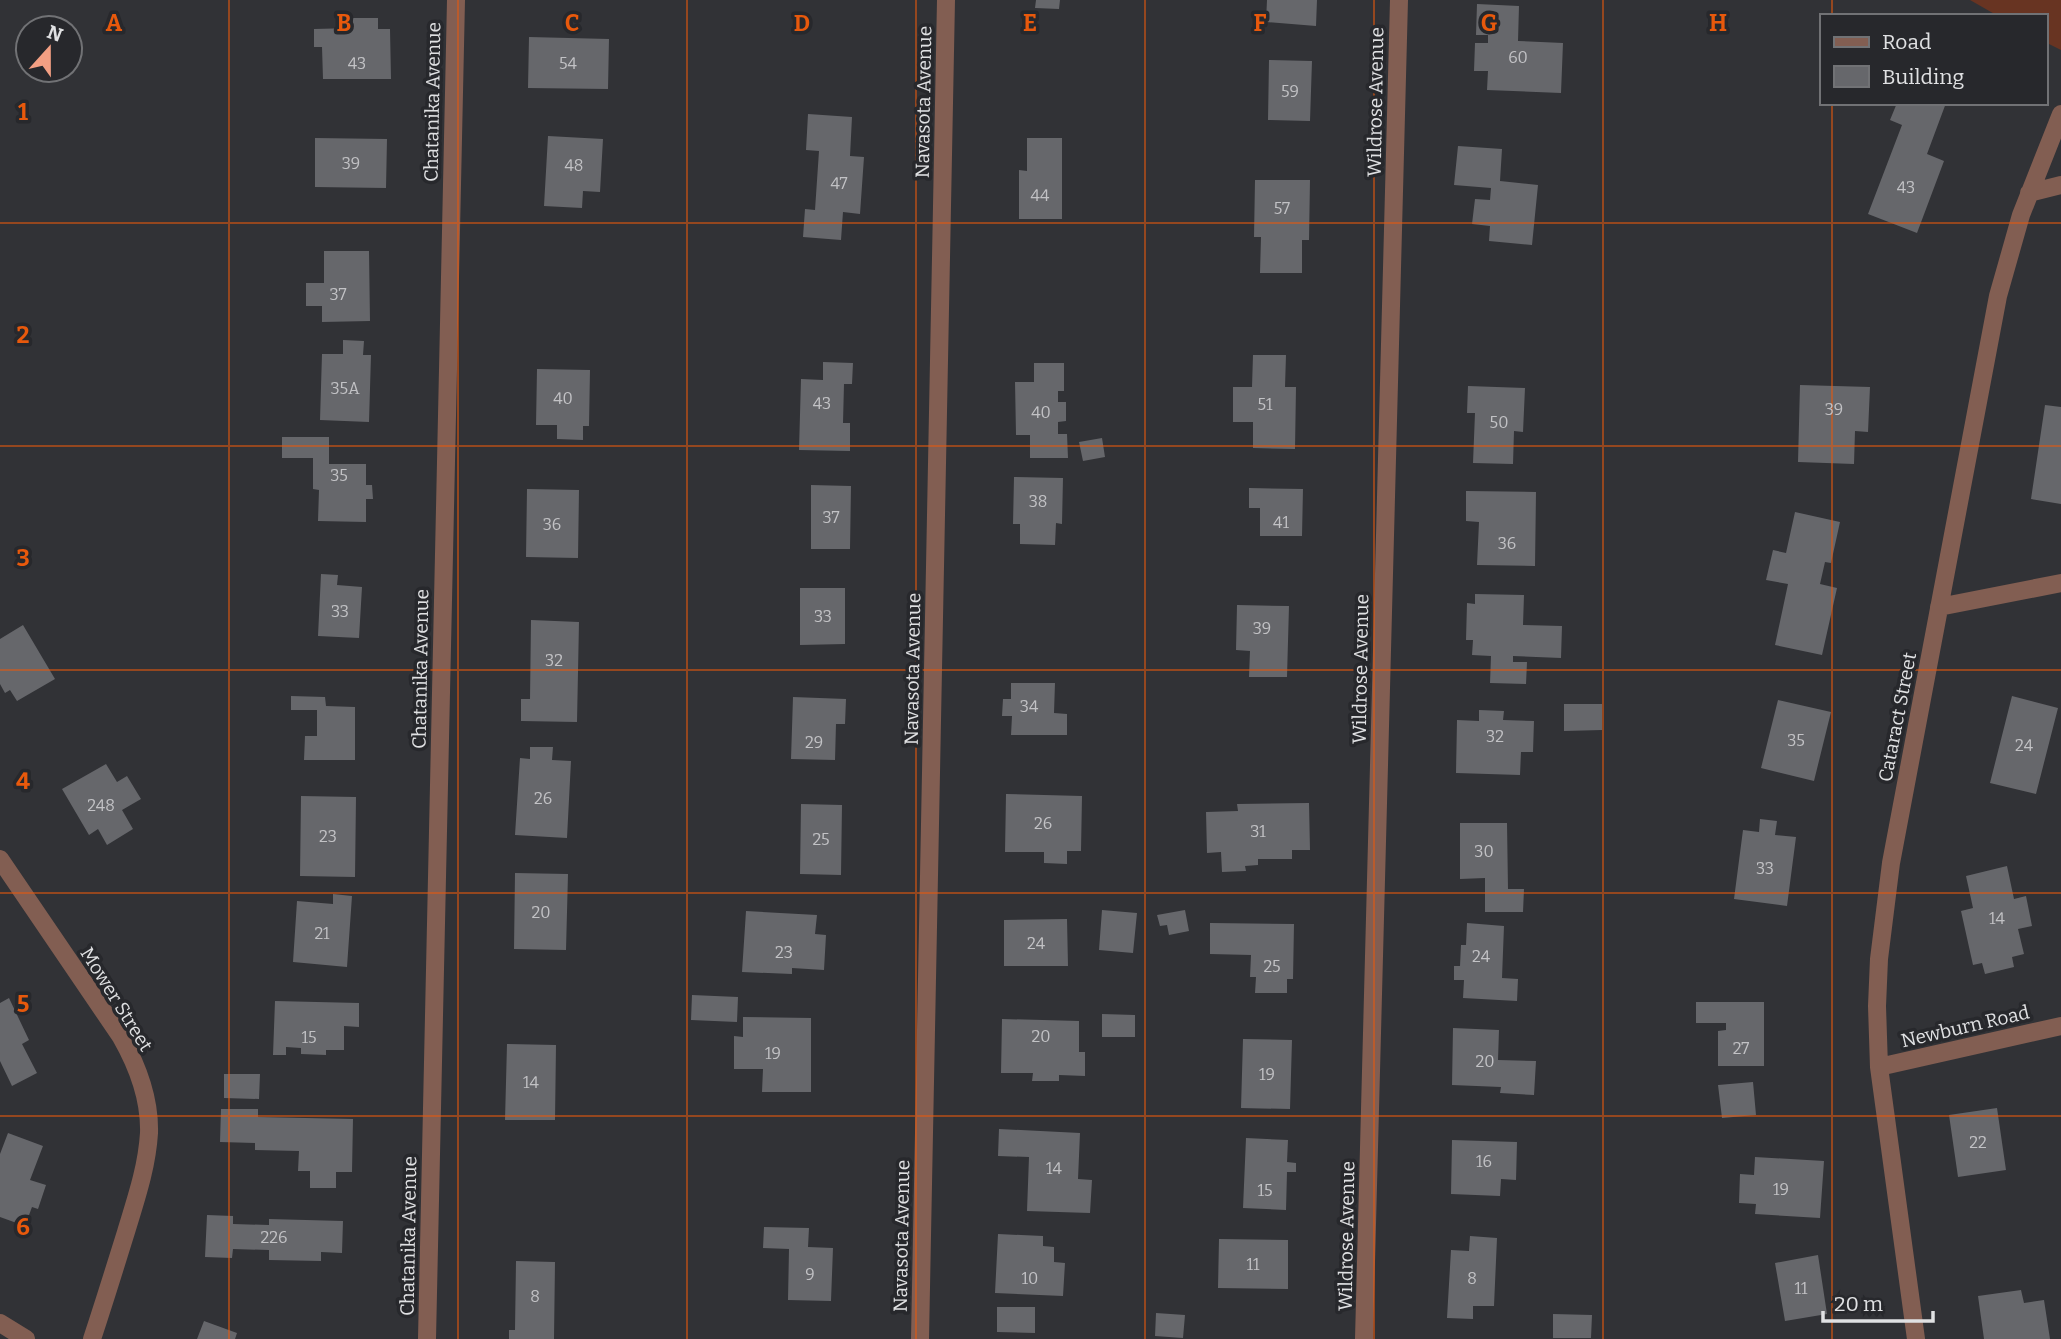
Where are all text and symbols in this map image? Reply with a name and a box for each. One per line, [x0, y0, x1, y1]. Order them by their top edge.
text: A [106, 9, 123, 37]
text: B [337, 9, 351, 37]
text: C [565, 9, 579, 37]
text: D [794, 9, 810, 37]
text: E [1023, 9, 1037, 37]
text: F [1254, 9, 1267, 37]
text: G [1481, 9, 1498, 37]
text: H [1709, 9, 1727, 37]
north arrow [14, 14, 84, 84]
legend [1820, 14, 2047, 105]
text: N [44, 20, 66, 47]
street label: Chatanika Avenue [420, 22, 445, 182]
street label: Navasota Avenue [911, 26, 936, 178]
street label: Wildrose Avenue [1363, 27, 1388, 177]
text: Road [1882, 29, 1931, 55]
house number: 60 [1508, 48, 1528, 67]
house number: 43 [348, 54, 366, 73]
house number: 54 [559, 54, 578, 73]
text: Building [1882, 64, 1965, 90]
house number: 59 [1281, 82, 1299, 101]
text: 1 [18, 98, 28, 126]
house number: 39 [342, 154, 360, 173]
house number: 48 [565, 156, 583, 175]
house number: 47 [830, 174, 848, 193]
house number: 43 [1897, 178, 1915, 197]
house number: 44 [1031, 186, 1050, 205]
house number: 57 [1274, 199, 1290, 218]
house number: 37 [329, 285, 347, 304]
text: 2 [17, 321, 30, 349]
house number: 35A [330, 379, 360, 398]
house number: 40 [553, 389, 573, 408]
house number: 43 [813, 394, 831, 413]
house number: 51 [1258, 395, 1273, 414]
house number: 39 [1825, 400, 1843, 419]
house number: 40 [1031, 403, 1051, 422]
house number: 50 [1490, 413, 1508, 432]
house number: 35 [330, 466, 348, 485]
house number: 38 [1029, 492, 1047, 511]
house number: 37 [822, 508, 840, 527]
house number: 41 [1273, 513, 1289, 532]
house number: 36 [543, 515, 561, 534]
house number: 36 [1498, 534, 1516, 553]
text: 3 [16, 544, 30, 572]
street label: Chatanika Avenue [408, 589, 433, 749]
street label: Navasota Avenue [900, 593, 925, 745]
street label: Wildrose Avenue [1348, 594, 1373, 744]
house number: 33 [331, 602, 349, 621]
house number: 33 [814, 607, 832, 626]
house number: 39 [1253, 619, 1271, 638]
street label: Cataract Street [1874, 650, 1921, 784]
house number: 32 [545, 651, 563, 670]
house number: 34 [1020, 697, 1039, 716]
house number: 32 [1486, 727, 1504, 746]
house number: 35 [1787, 731, 1805, 750]
house number: 29 [805, 733, 823, 752]
house number: 24 [2015, 736, 2034, 755]
text: 4 [16, 767, 30, 795]
house number: 26 [534, 789, 552, 808]
house number: 248 [87, 796, 115, 815]
house number: 26 [1034, 814, 1052, 833]
house number: 31 [1250, 822, 1266, 841]
house number: 23 [319, 827, 337, 846]
house number: 25 [812, 830, 830, 849]
house number: 30 [1474, 842, 1494, 861]
house number: 33 [1756, 859, 1774, 878]
house number: 20 [532, 903, 550, 922]
house number: 14 [1989, 909, 2006, 928]
house number: 21 [314, 924, 330, 943]
house number: 24 [1027, 934, 1046, 953]
street label: Mower Street [75, 943, 158, 1056]
house number: 23 [775, 943, 793, 962]
house number: 24 [1472, 947, 1491, 966]
house number: 25 [1263, 957, 1281, 976]
text: 5 [17, 990, 29, 1018]
street label: Newburn Road [1899, 1001, 2032, 1052]
house number: 20 [1032, 1027, 1050, 1046]
house number: 15 [301, 1028, 317, 1047]
house number: 27 [1733, 1039, 1749, 1058]
house number: 19 [765, 1044, 781, 1063]
house number: 20 [1476, 1052, 1494, 1071]
house number: 19 [1259, 1065, 1275, 1084]
house number: 14 [523, 1073, 540, 1092]
house number: 22 [1969, 1133, 1987, 1152]
house number: 16 [1476, 1152, 1492, 1171]
street label: Chatanika Avenue [396, 1156, 421, 1316]
house number: 14 [1046, 1159, 1063, 1178]
street label: Navasota Avenue [889, 1160, 914, 1312]
street label: Wildrose Avenue [1334, 1161, 1359, 1311]
house number: 19 [1773, 1180, 1789, 1199]
house number: 15 [1257, 1181, 1273, 1200]
text: 6 [16, 1213, 30, 1241]
house number: 226 [261, 1228, 287, 1247]
house number: 11 [1247, 1255, 1260, 1274]
house number: 9 [805, 1265, 815, 1284]
house number: 10 [1022, 1269, 1038, 1288]
house number: 8 [1467, 1269, 1477, 1288]
house number: 11 [1795, 1279, 1808, 1298]
scale bar [1823, 1280, 1933, 1324]
house number: 8 [530, 1287, 540, 1306]
text: 20 m [1834, 1291, 1883, 1317]

